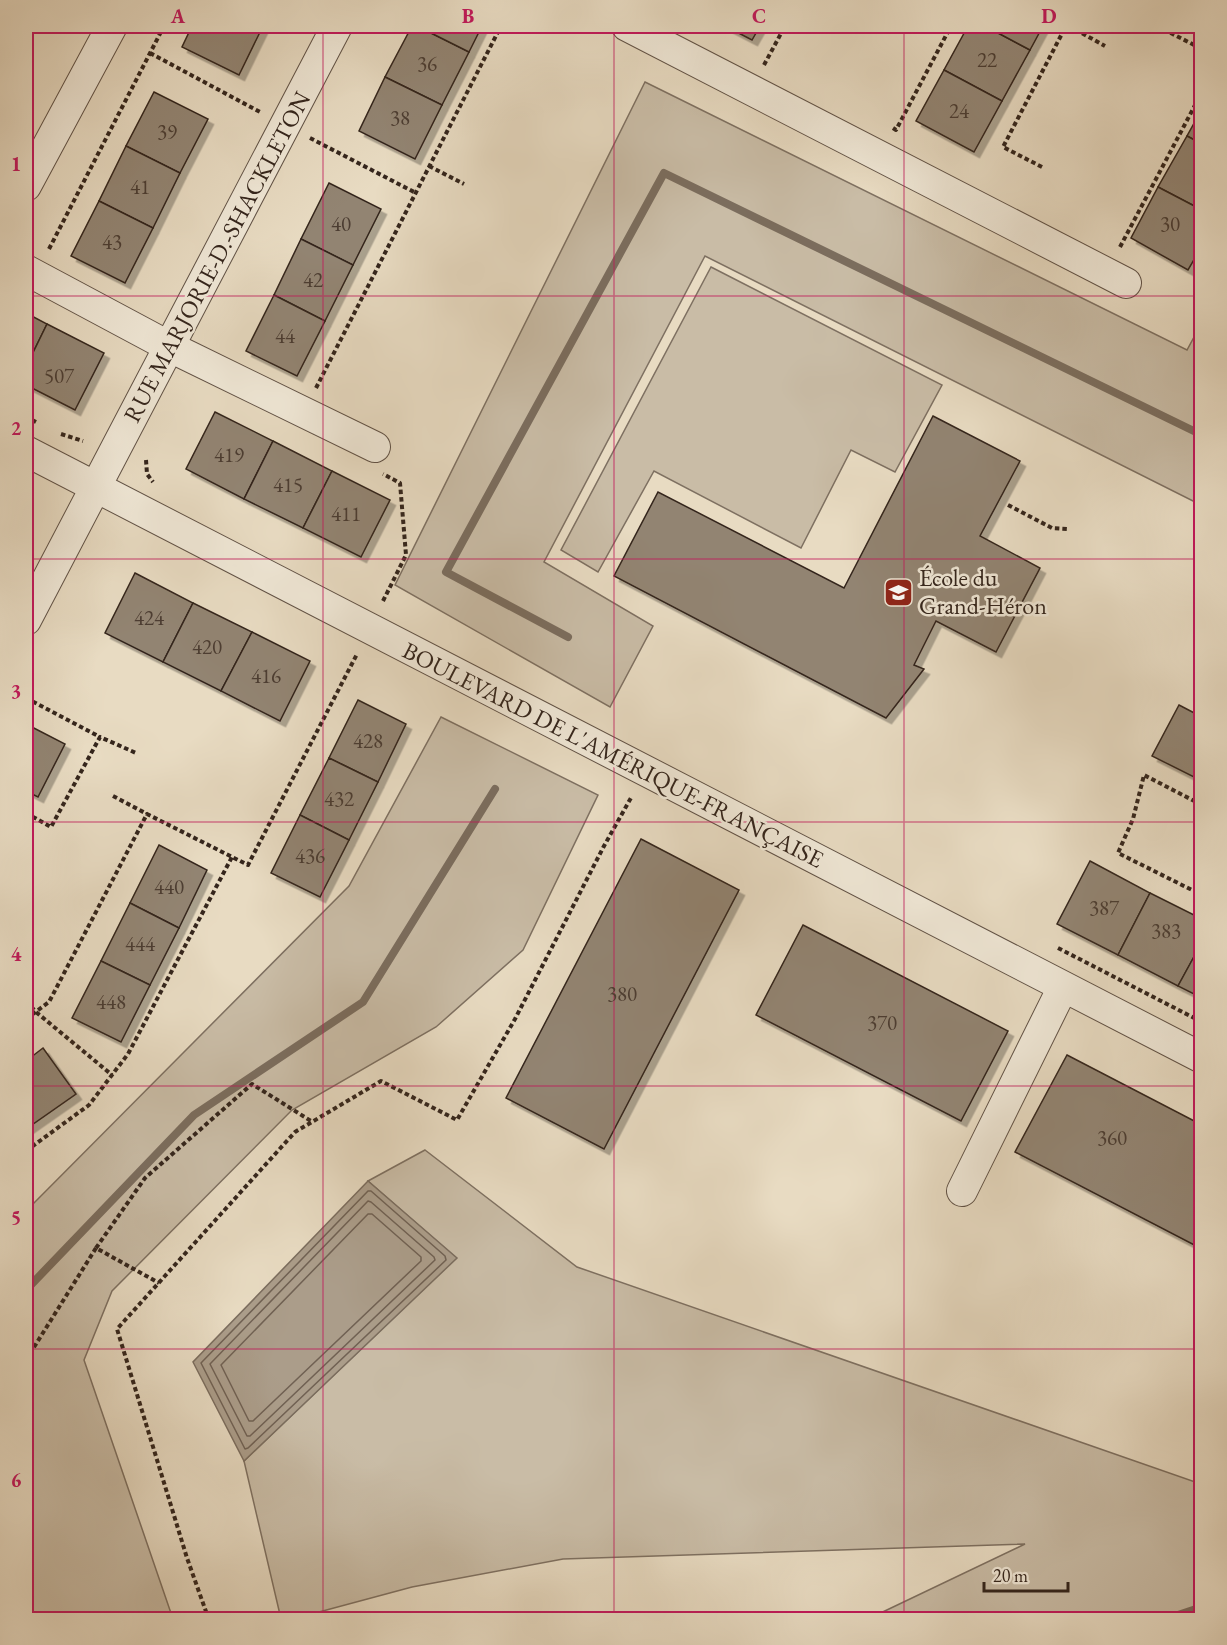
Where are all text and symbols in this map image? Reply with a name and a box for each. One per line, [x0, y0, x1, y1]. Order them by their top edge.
text: A [170, 3, 186, 29]
text: B [462, 3, 474, 29]
text: C [752, 3, 766, 29]
text: D [1041, 3, 1057, 29]
house number: 22 [977, 46, 997, 73]
house number: 36 [417, 50, 437, 77]
street label: RUE MARJORIE-D.-SHACKLETON [116, 86, 317, 427]
house number: 24 [949, 97, 970, 124]
house number: 38 [390, 104, 410, 131]
house number: 39 [157, 118, 177, 145]
text: 1 [11, 151, 21, 177]
house number: 41 [130, 173, 150, 200]
house number: 40 [331, 210, 351, 237]
house number: 30 [1160, 210, 1180, 237]
house number: 43 [102, 228, 122, 255]
house number: 42 [303, 266, 323, 293]
house number: 44 [275, 322, 296, 349]
house number: 507 [44, 362, 75, 389]
text: 2 [11, 415, 22, 441]
house number: 419 [214, 441, 244, 468]
house number: 415 [273, 471, 303, 498]
house number: 411 [331, 500, 361, 527]
place label: École du Grand-Héron [919, 562, 1047, 621]
school or university icon: École du Grand-Héron [882, 576, 914, 608]
house number: 424 [134, 604, 165, 631]
house number: 420 [192, 633, 222, 660]
street label: BOULEVARD DE L'AMÉRIQUE-FRANÇAISE [398, 634, 829, 875]
house number: 416 [251, 662, 281, 689]
text: 3 [11, 678, 21, 704]
house number: 428 [353, 727, 383, 754]
house number: 432 [324, 785, 354, 812]
house number: 436 [295, 842, 325, 869]
house number: 440 [154, 873, 184, 900]
house number: 387 [1089, 894, 1120, 921]
house number: 383 [1151, 917, 1181, 944]
house number: 444 [125, 930, 156, 957]
text: 4 [11, 941, 22, 967]
house number: 380 [607, 980, 637, 1007]
house number: 448 [96, 988, 126, 1015]
house number: 370 [867, 1009, 897, 1036]
house number: 360 [1097, 1124, 1127, 1151]
text: 5 [11, 1204, 21, 1230]
text: 6 [11, 1467, 22, 1493]
scale bar [984, 1555, 1068, 1593]
text: 20 m [993, 1564, 1028, 1587]

